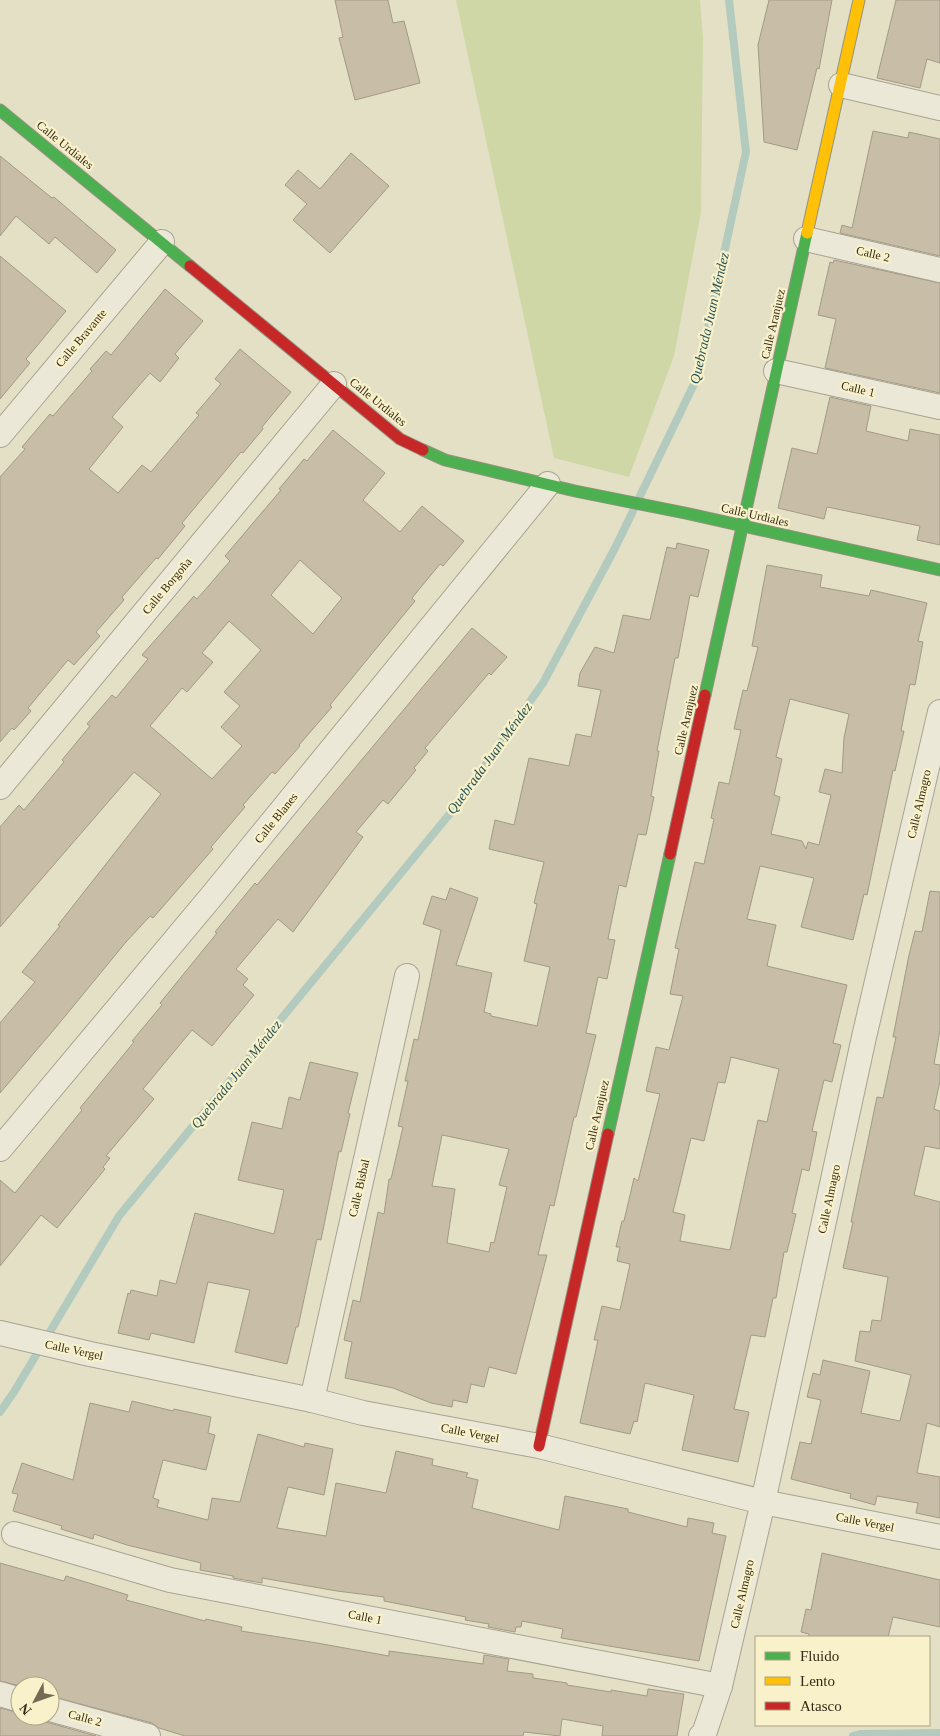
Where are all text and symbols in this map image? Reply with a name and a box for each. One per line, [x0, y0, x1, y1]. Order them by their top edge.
street label: Calle Urdiales [34, 118, 96, 172]
street label: Calle 2 [855, 243, 891, 265]
water label: Quebrada Juan Méndez [687, 250, 732, 385]
street label: Calle Aranjuez [758, 288, 788, 360]
street label: Calle Bravante [53, 306, 109, 370]
street label: Calle Urdiales [347, 375, 409, 429]
street label: Calle 1 [840, 378, 876, 400]
street label: Calle Urdiales [720, 500, 790, 530]
street label: Calle Borgoña [139, 554, 195, 617]
street label: Calle Aranjuez [671, 684, 701, 756]
water label: Quebrada Juan Méndez [444, 699, 535, 817]
street label: Calle Almagro [904, 768, 934, 840]
street label: Calle Blanes [251, 790, 301, 846]
water label: Quebrada Juan Méndez [188, 1017, 285, 1131]
street label: Calle Aranjuez [582, 1079, 612, 1151]
street label: Calle Bisbal [346, 1157, 373, 1218]
street label: Calle Almagro [815, 1163, 843, 1235]
street label: Calle Vergel [44, 1337, 105, 1363]
street label: Calle Vergel [440, 1420, 501, 1446]
street label: Calle Vergel [835, 1509, 896, 1535]
street label: Calle Almagro [727, 1558, 757, 1630]
street label: Calle 1 [347, 1607, 383, 1627]
legend [755, 1636, 930, 1726]
text: Fluido [800, 1648, 839, 1664]
text: Lento [800, 1673, 835, 1689]
north arrow [10, 1676, 60, 1726]
text: Atasco [800, 1698, 842, 1714]
text: N [17, 1700, 35, 1718]
street label: Calle 2 [67, 1707, 103, 1729]

